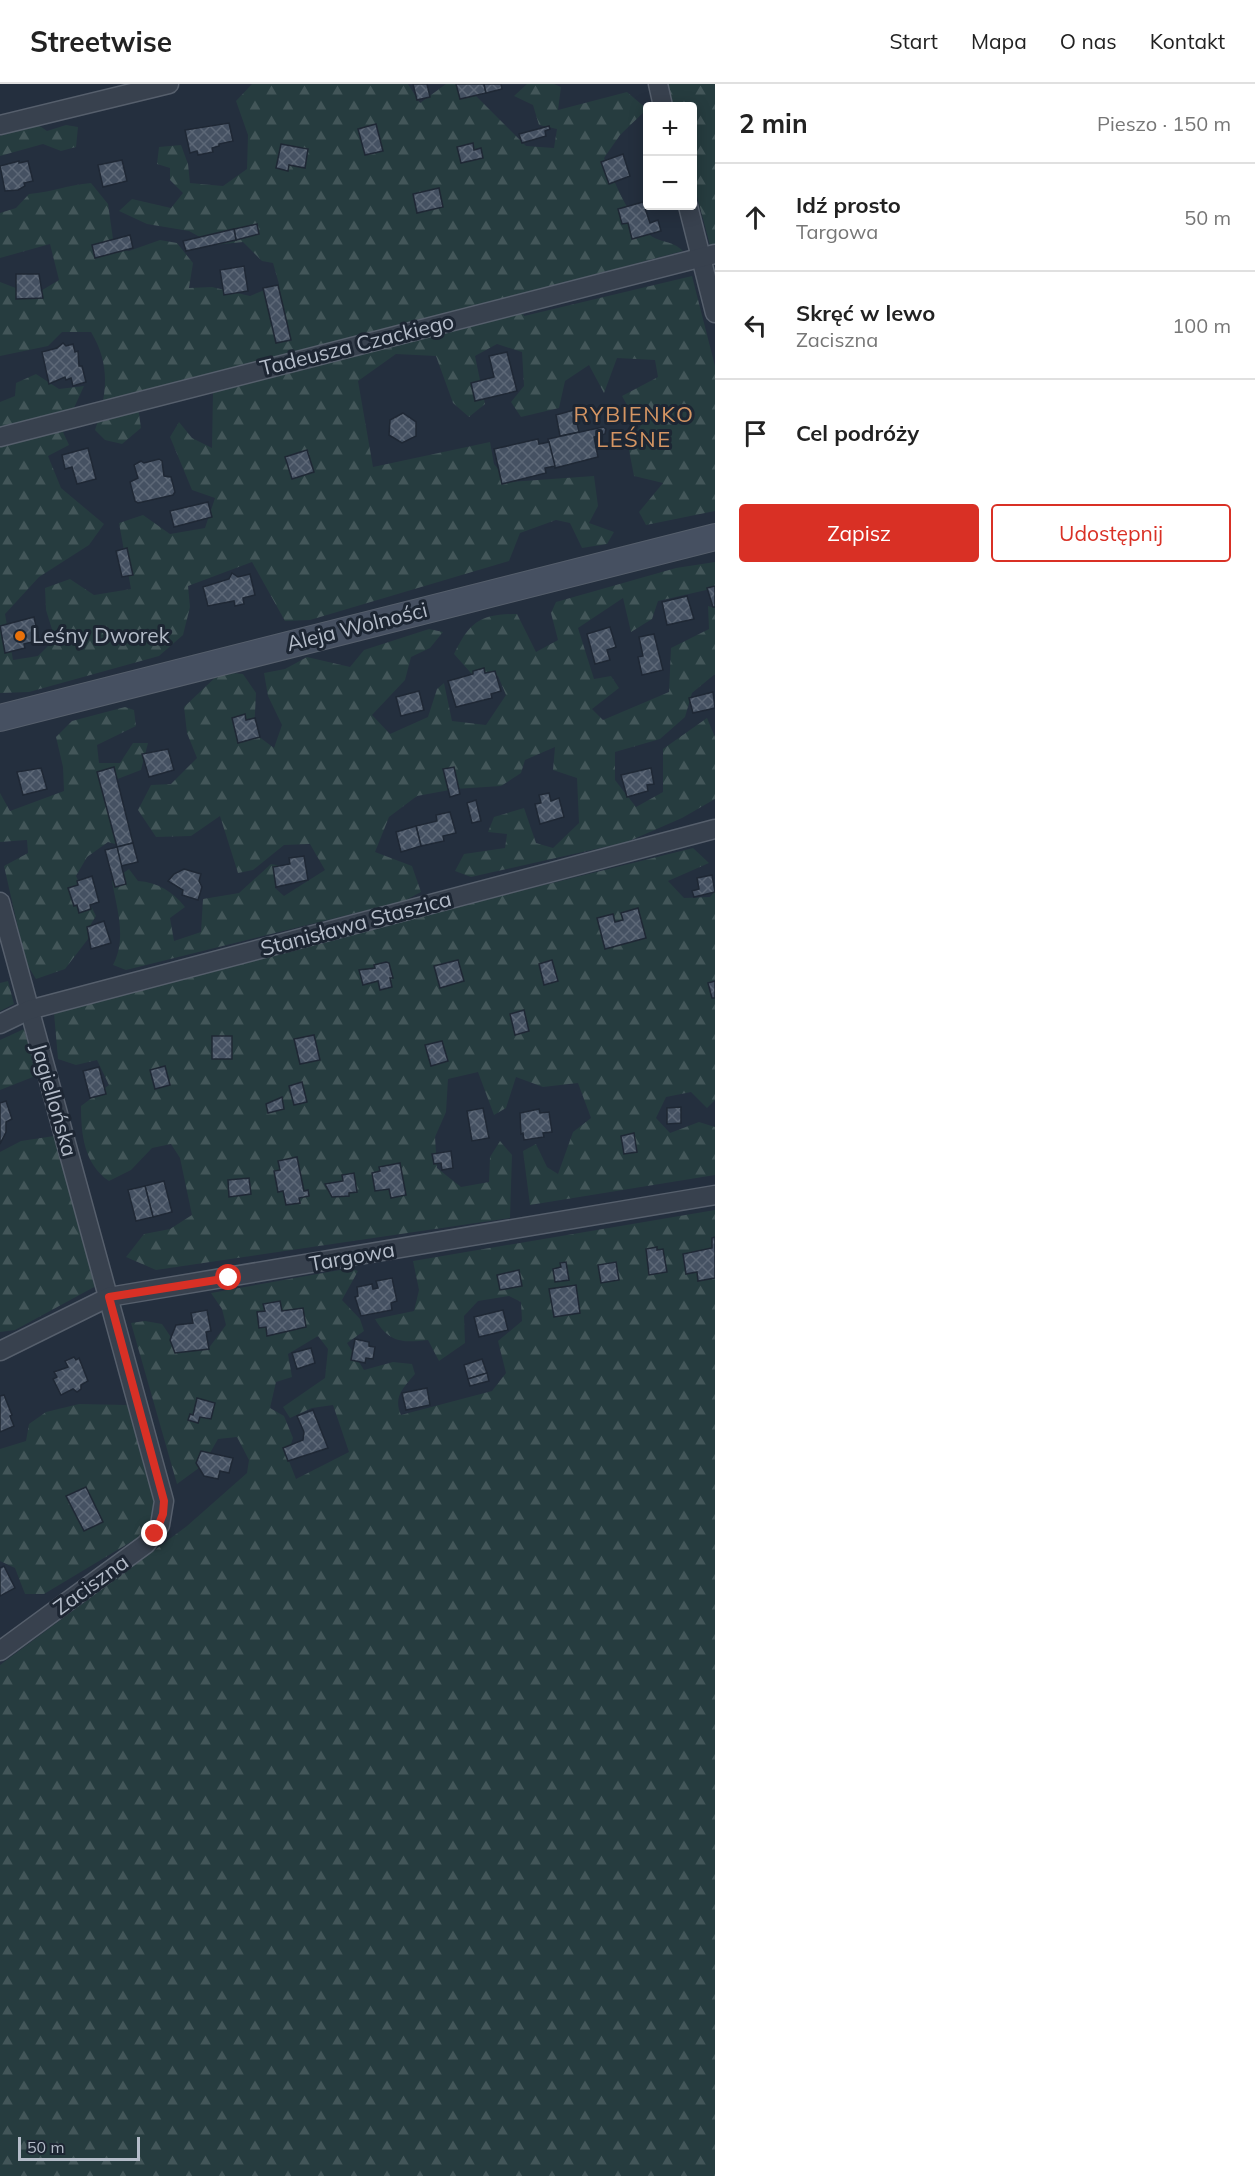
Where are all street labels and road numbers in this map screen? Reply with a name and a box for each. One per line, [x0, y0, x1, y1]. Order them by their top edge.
street label: Tadeusza Czackiego [257, 307, 456, 381]
street label: Aleja Wolności [284, 596, 430, 656]
street label: Stanisława Staszica [257, 885, 454, 961]
street label: Jagiellońska [26, 1040, 84, 1159]
street label: Targowa [307, 1236, 397, 1276]
street label: Zaciszna [48, 1548, 133, 1620]

